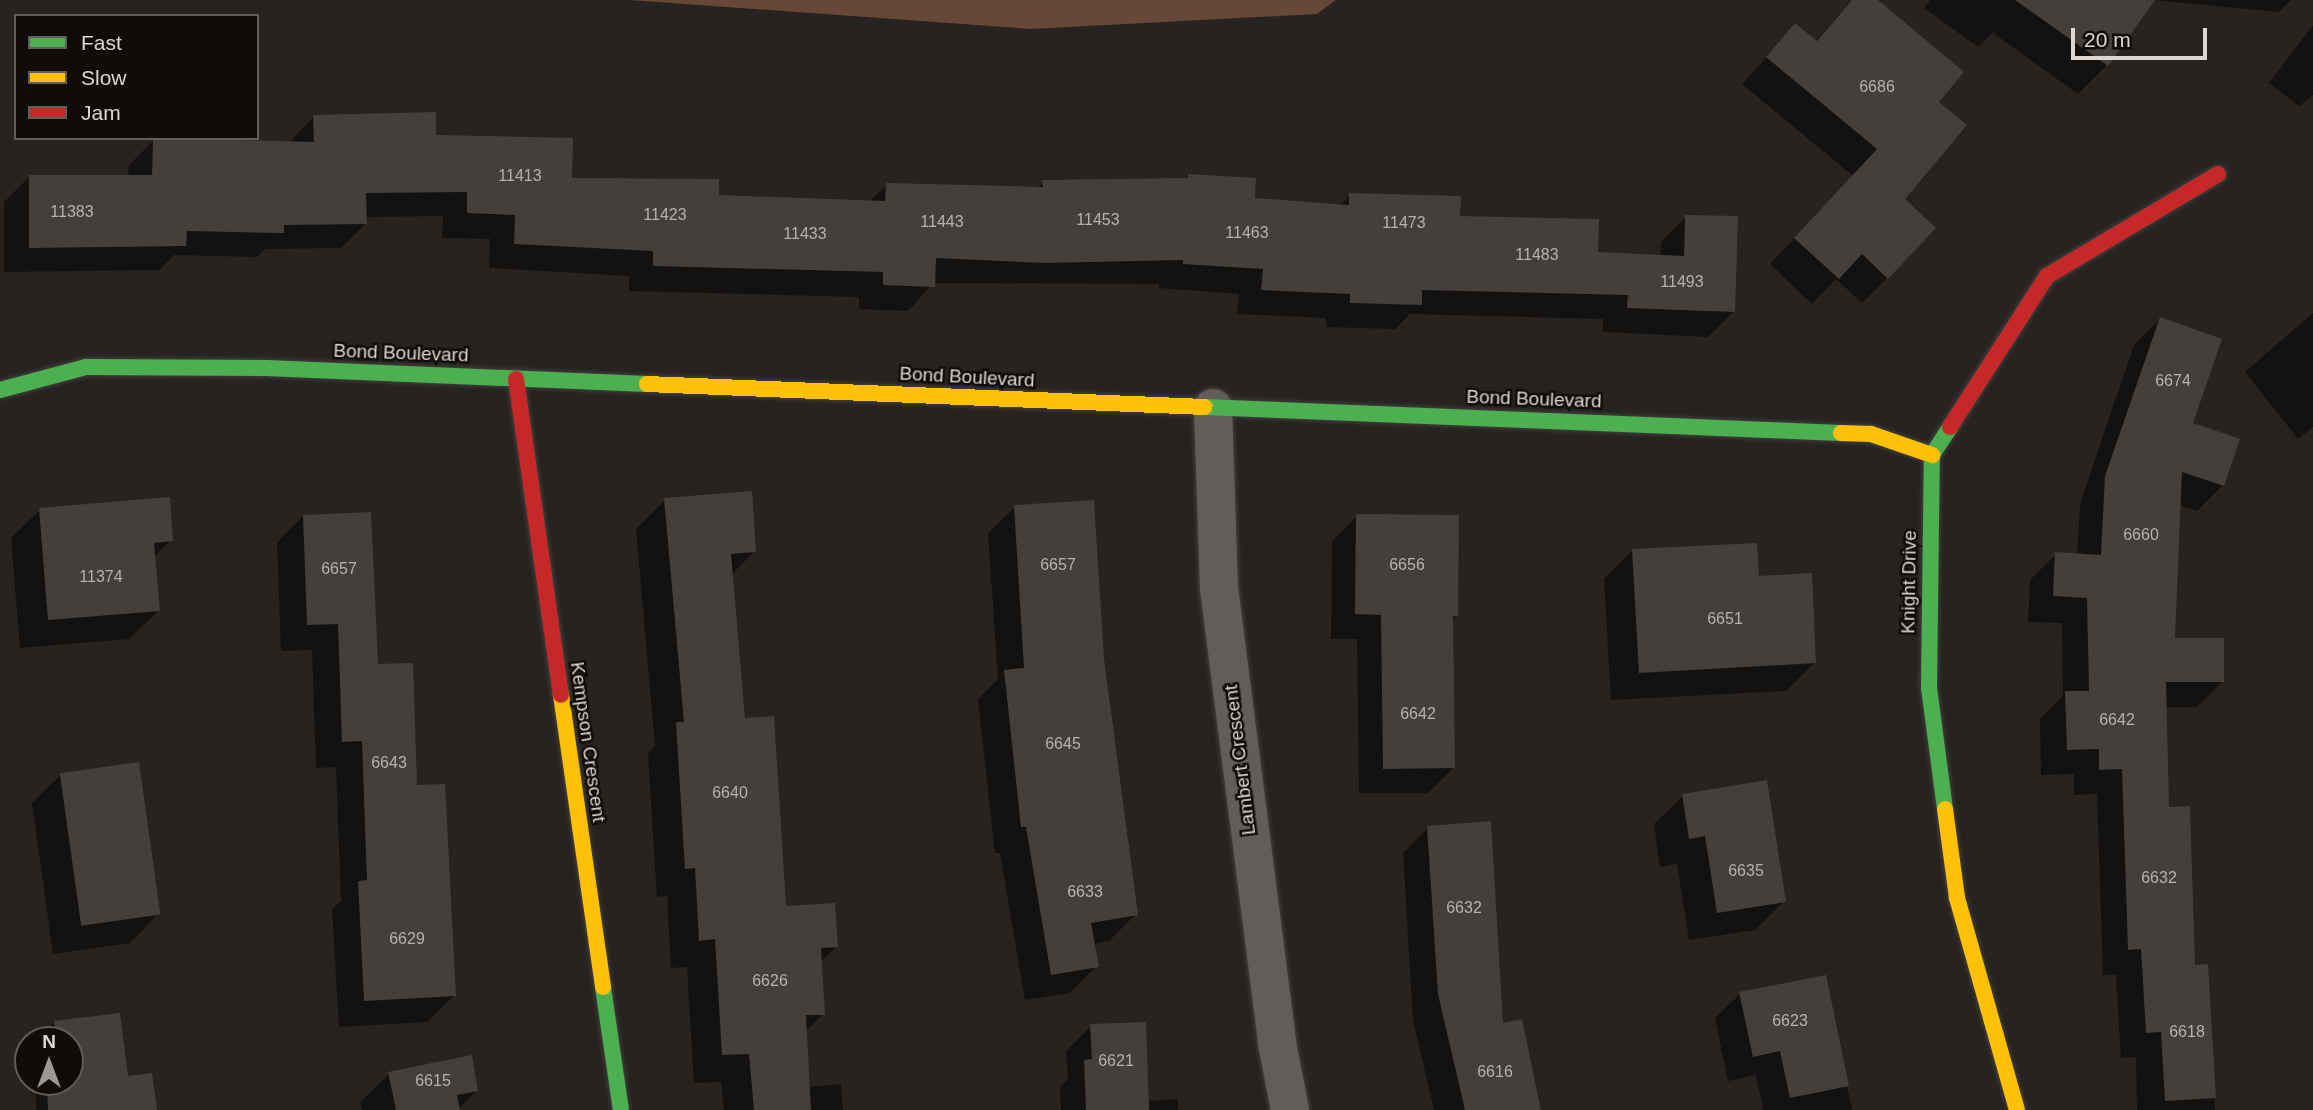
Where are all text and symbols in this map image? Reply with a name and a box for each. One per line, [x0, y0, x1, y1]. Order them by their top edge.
legend [14, 14, 259, 140]
scale bar [2075, 14, 2212, 58]
text: 20 m [2084, 28, 2131, 51]
text: Fast [81, 31, 122, 54]
text: Slow [81, 66, 127, 89]
house number: 6686 [1859, 77, 1895, 97]
text: Jam [81, 101, 121, 124]
house number: 11413 [498, 166, 542, 186]
house number: 11383 [50, 202, 94, 222]
house number: 11423 [643, 205, 687, 225]
house number: 11453 [1076, 210, 1120, 230]
house number: 11443 [920, 212, 964, 232]
house number: 11473 [1382, 213, 1426, 233]
house number: 11463 [1225, 223, 1269, 243]
house number: 11433 [783, 224, 827, 244]
house number: 11483 [1515, 245, 1559, 265]
house number: 11493 [1660, 272, 1704, 292]
street label: Bond Boulevard [333, 339, 469, 367]
street label: Bond Boulevard [899, 362, 1035, 392]
house number: 6674 [2155, 371, 2191, 391]
street label: Bond Boulevard [1466, 385, 1602, 413]
house number: 6660 [2123, 525, 2159, 545]
street label: Knight Drive [1897, 530, 1921, 634]
house number: 6657 [1040, 555, 1076, 575]
house number: 6656 [1389, 555, 1425, 575]
house number: 6657 [321, 559, 357, 579]
house number: 11374 [79, 567, 123, 587]
house number: 6651 [1707, 609, 1743, 629]
street label: Kempson Crescent [565, 660, 611, 824]
street label: Lambert Crescent [1219, 684, 1261, 836]
house number: 6642 [1400, 704, 1436, 724]
house number: 6642 [2099, 710, 2135, 730]
house number: 6645 [1045, 734, 1081, 754]
house number: 6643 [371, 753, 407, 773]
house number: 6640 [712, 783, 748, 803]
house number: 6635 [1728, 861, 1764, 881]
house number: 6632 [2141, 868, 2177, 888]
house number: 6633 [1067, 882, 1103, 902]
house number: 6632 [1446, 898, 1482, 918]
house number: 6629 [389, 929, 425, 949]
house number: 6626 [752, 971, 788, 991]
house number: 6623 [1772, 1011, 1808, 1031]
house number: 6618 [2169, 1022, 2205, 1042]
north arrow [14, 1026, 84, 1096]
text: N [42, 1031, 56, 1052]
house number: 6621 [1098, 1051, 1134, 1071]
house number: 6616 [1477, 1062, 1513, 1082]
house number: 6615 [415, 1071, 451, 1091]

